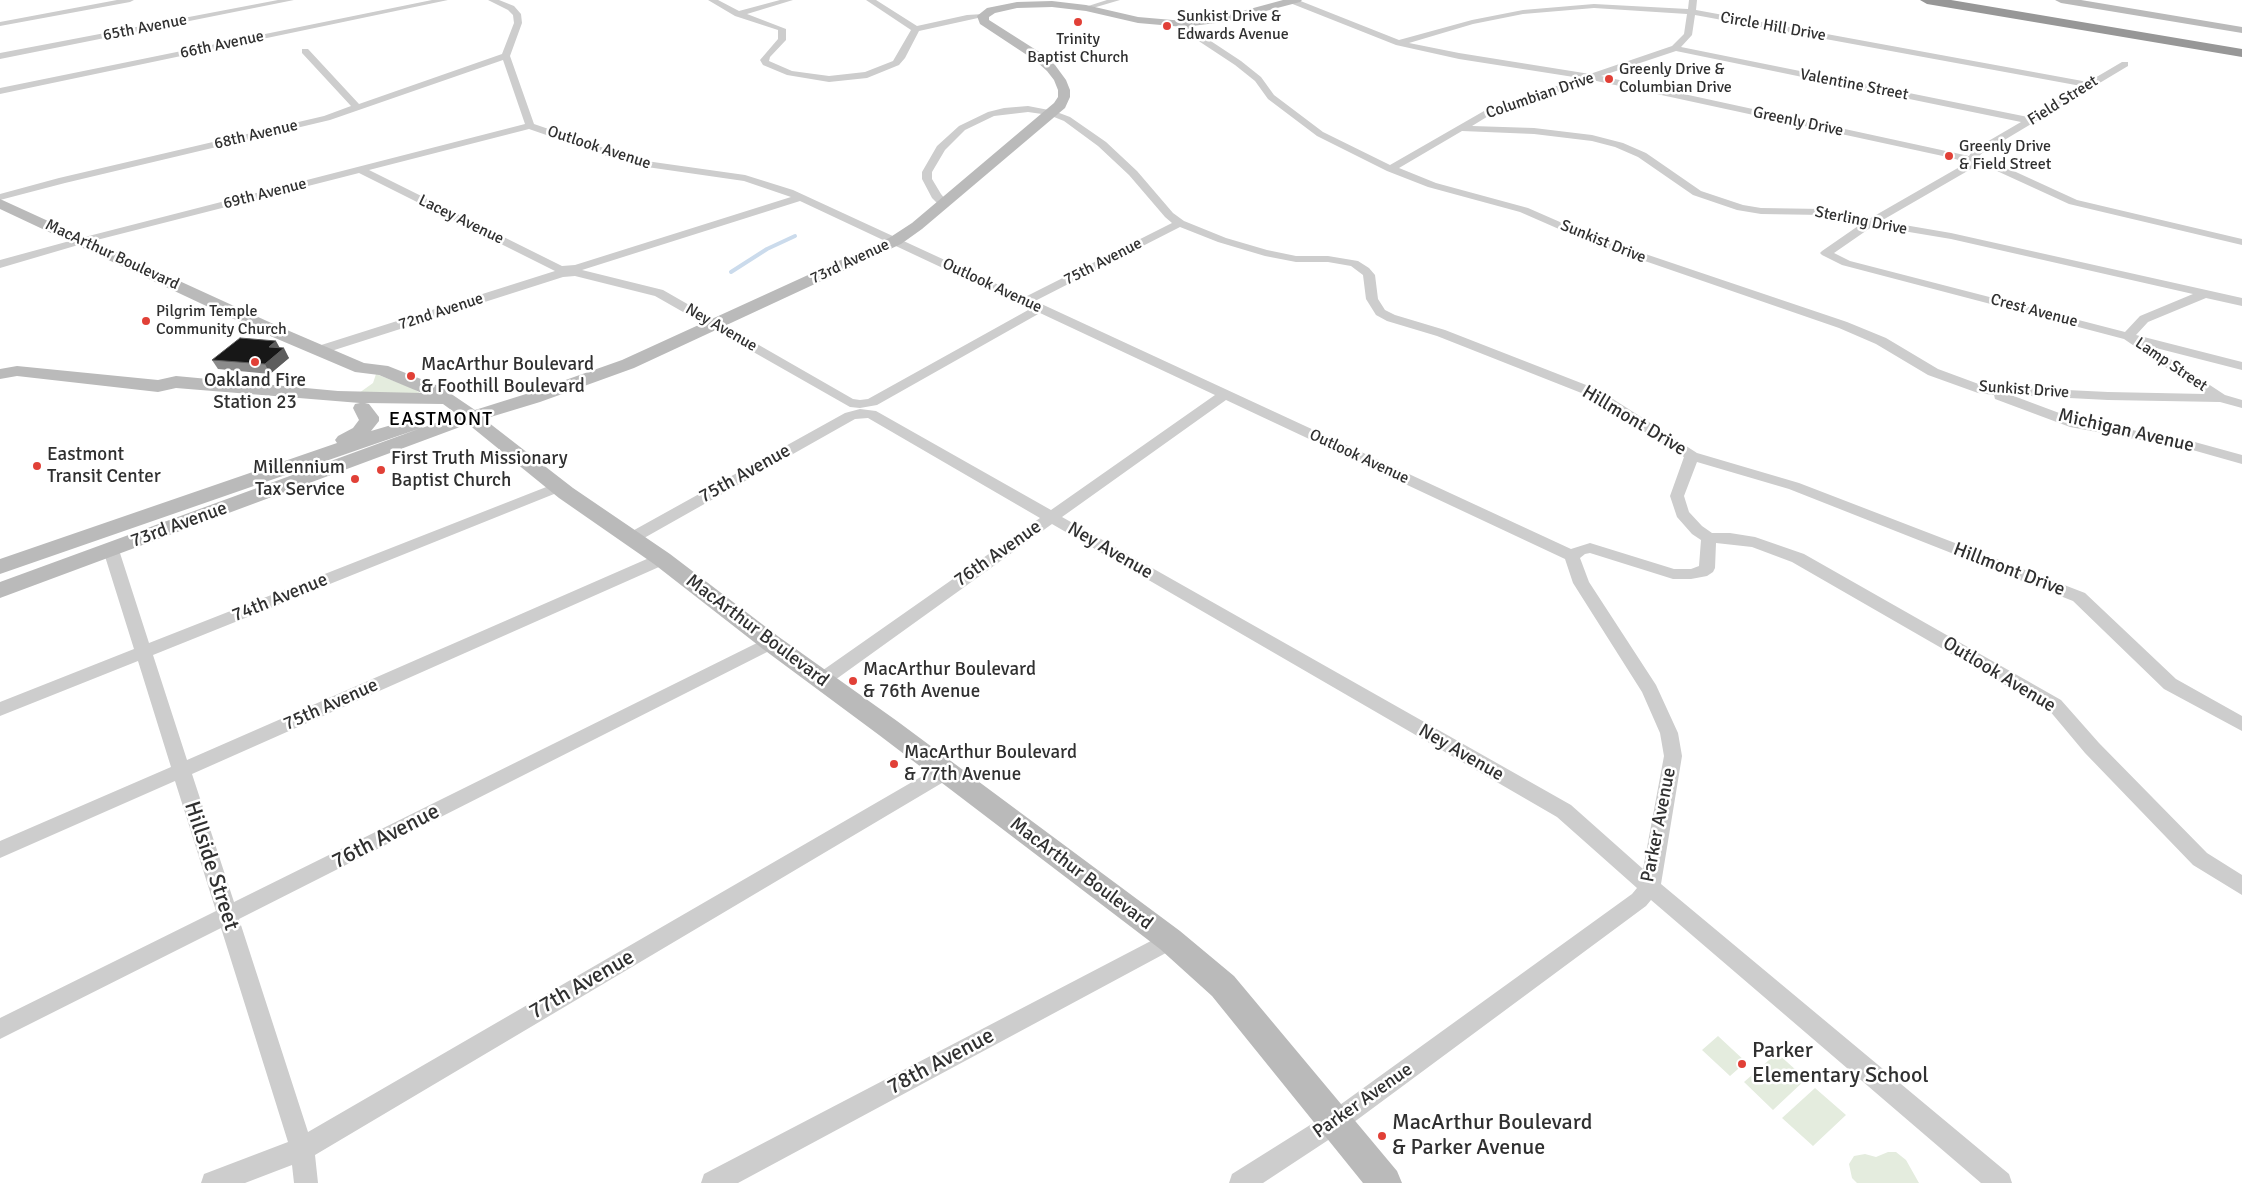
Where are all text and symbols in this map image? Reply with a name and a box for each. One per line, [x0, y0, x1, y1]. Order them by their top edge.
place label: Sunkist Drive & Edwards Avenue [1177, 7, 1289, 45]
street label: Circle Hill Drive [1719, 8, 1827, 46]
street label: 65th Avenue [101, 10, 189, 46]
marker: Trinity Baptist Church [1072, 16, 1084, 28]
marker: Sunkist Drive & Edwards Avenue [1161, 20, 1173, 32]
street label: 66th Avenue [178, 27, 266, 63]
place label: Trinity Baptist Church [1027, 30, 1129, 68]
place label: Greenly Drive & Columbian Drive [1619, 60, 1732, 98]
street label: Valentine Street [1798, 65, 1910, 105]
street label: Columbian Drive [1484, 69, 1596, 123]
street label: Field Street [2024, 72, 2102, 130]
marker: Greenly Drive & Columbian Drive [1603, 73, 1615, 85]
street label: Greenly Drive [1751, 103, 1845, 141]
street label: 68th Avenue [212, 116, 300, 154]
street label: Outlook Avenue [545, 122, 653, 174]
place label: Greenly Drive & Field Street [1959, 137, 2051, 175]
marker: Greenly Drive & Field Street [1943, 150, 1955, 162]
street label: 69th Avenue [221, 174, 309, 214]
street label: Lacey Avenue [415, 191, 507, 249]
street label: Sterling Drive [1813, 203, 1909, 239]
street label: MacArthur Boulevard [42, 216, 182, 294]
street label: Sunkist Drive [1557, 216, 1649, 268]
street label: 75th Avenue [1061, 234, 1145, 290]
street label: 73rd Avenue [807, 235, 893, 289]
street label: Outlook Avenue [939, 255, 1045, 317]
street label: 72nd Avenue [396, 289, 486, 335]
street label: Crest Avenue [1988, 290, 2080, 332]
street label: Ney Avenue [682, 300, 760, 356]
place label: Pilgrim Temple Community Church [156, 302, 287, 340]
marker: Pilgrim Temple Community Church [140, 315, 152, 327]
street label: Lamp Street [2131, 334, 2211, 396]
place label: MacArthur Boulevard & Foothill Boulevard [421, 354, 594, 398]
marker: Oakland Fire Station 23 [249, 356, 261, 368]
place label: Oakland Fire Station 23 [204, 370, 306, 414]
marker: MacArthur Boulevard & Foothill Boulevard [405, 370, 417, 382]
street label: Sunkist Drive [1978, 377, 2070, 403]
street label: Hillmont Drive [1578, 381, 1690, 461]
street label: Michigan Avenue [2056, 404, 2196, 458]
district label: EASTMONT [388, 408, 494, 432]
street label: Outlook Avenue [1306, 426, 1412, 488]
street label: 75th Avenue [695, 440, 795, 508]
place label: Eastmont Transit Center [47, 444, 161, 488]
place label: First Truth Missionary Baptist Church [391, 448, 568, 492]
place label: Millennium Tax Service [253, 457, 345, 501]
marker: Eastmont Transit Center [31, 460, 43, 472]
marker: First Truth Missionary Baptist Church [375, 464, 387, 476]
marker: Millennium Tax Service [349, 473, 361, 485]
street label: 73rd Avenue [128, 497, 230, 553]
street label: 76th Avenue [950, 516, 1046, 592]
street label: Ney Avenue [1063, 517, 1157, 585]
street label: Hillmont Drive [1950, 538, 2068, 602]
street label: 74th Avenue [229, 568, 331, 628]
street label: MacArthur Boulevard [681, 570, 833, 692]
street label: Outlook Avenue [1938, 632, 2060, 718]
place label: MacArthur Boulevard & 76th Avenue [863, 659, 1036, 703]
street label: 75th Avenue [280, 674, 382, 736]
marker: MacArthur Boulevard & 76th Avenue [847, 675, 859, 687]
street label: Ney Avenue [1414, 719, 1508, 787]
place label: MacArthur Boulevard & 77th Avenue [904, 742, 1077, 786]
marker: MacArthur Boulevard & 77th Avenue [888, 758, 900, 770]
street label: Parker Avenue [1637, 766, 1681, 884]
street label: Hillside Street [178, 798, 244, 934]
street label: 76th Avenue [328, 799, 444, 875]
street label: MacArthur Boulevard [1005, 813, 1157, 935]
street label: 77th Avenue [525, 944, 639, 1026]
street label: 78th Avenue [883, 1023, 999, 1101]
place label: Parker Elementary School [1752, 1038, 1929, 1090]
street label: Parker Avenue [1309, 1058, 1417, 1144]
marker: Parker Elementary School [1736, 1058, 1748, 1070]
place label: MacArthur Boulevard & Parker Avenue [1392, 1110, 1592, 1162]
marker: MacArthur Boulevard & Parker Avenue [1376, 1130, 1388, 1142]

